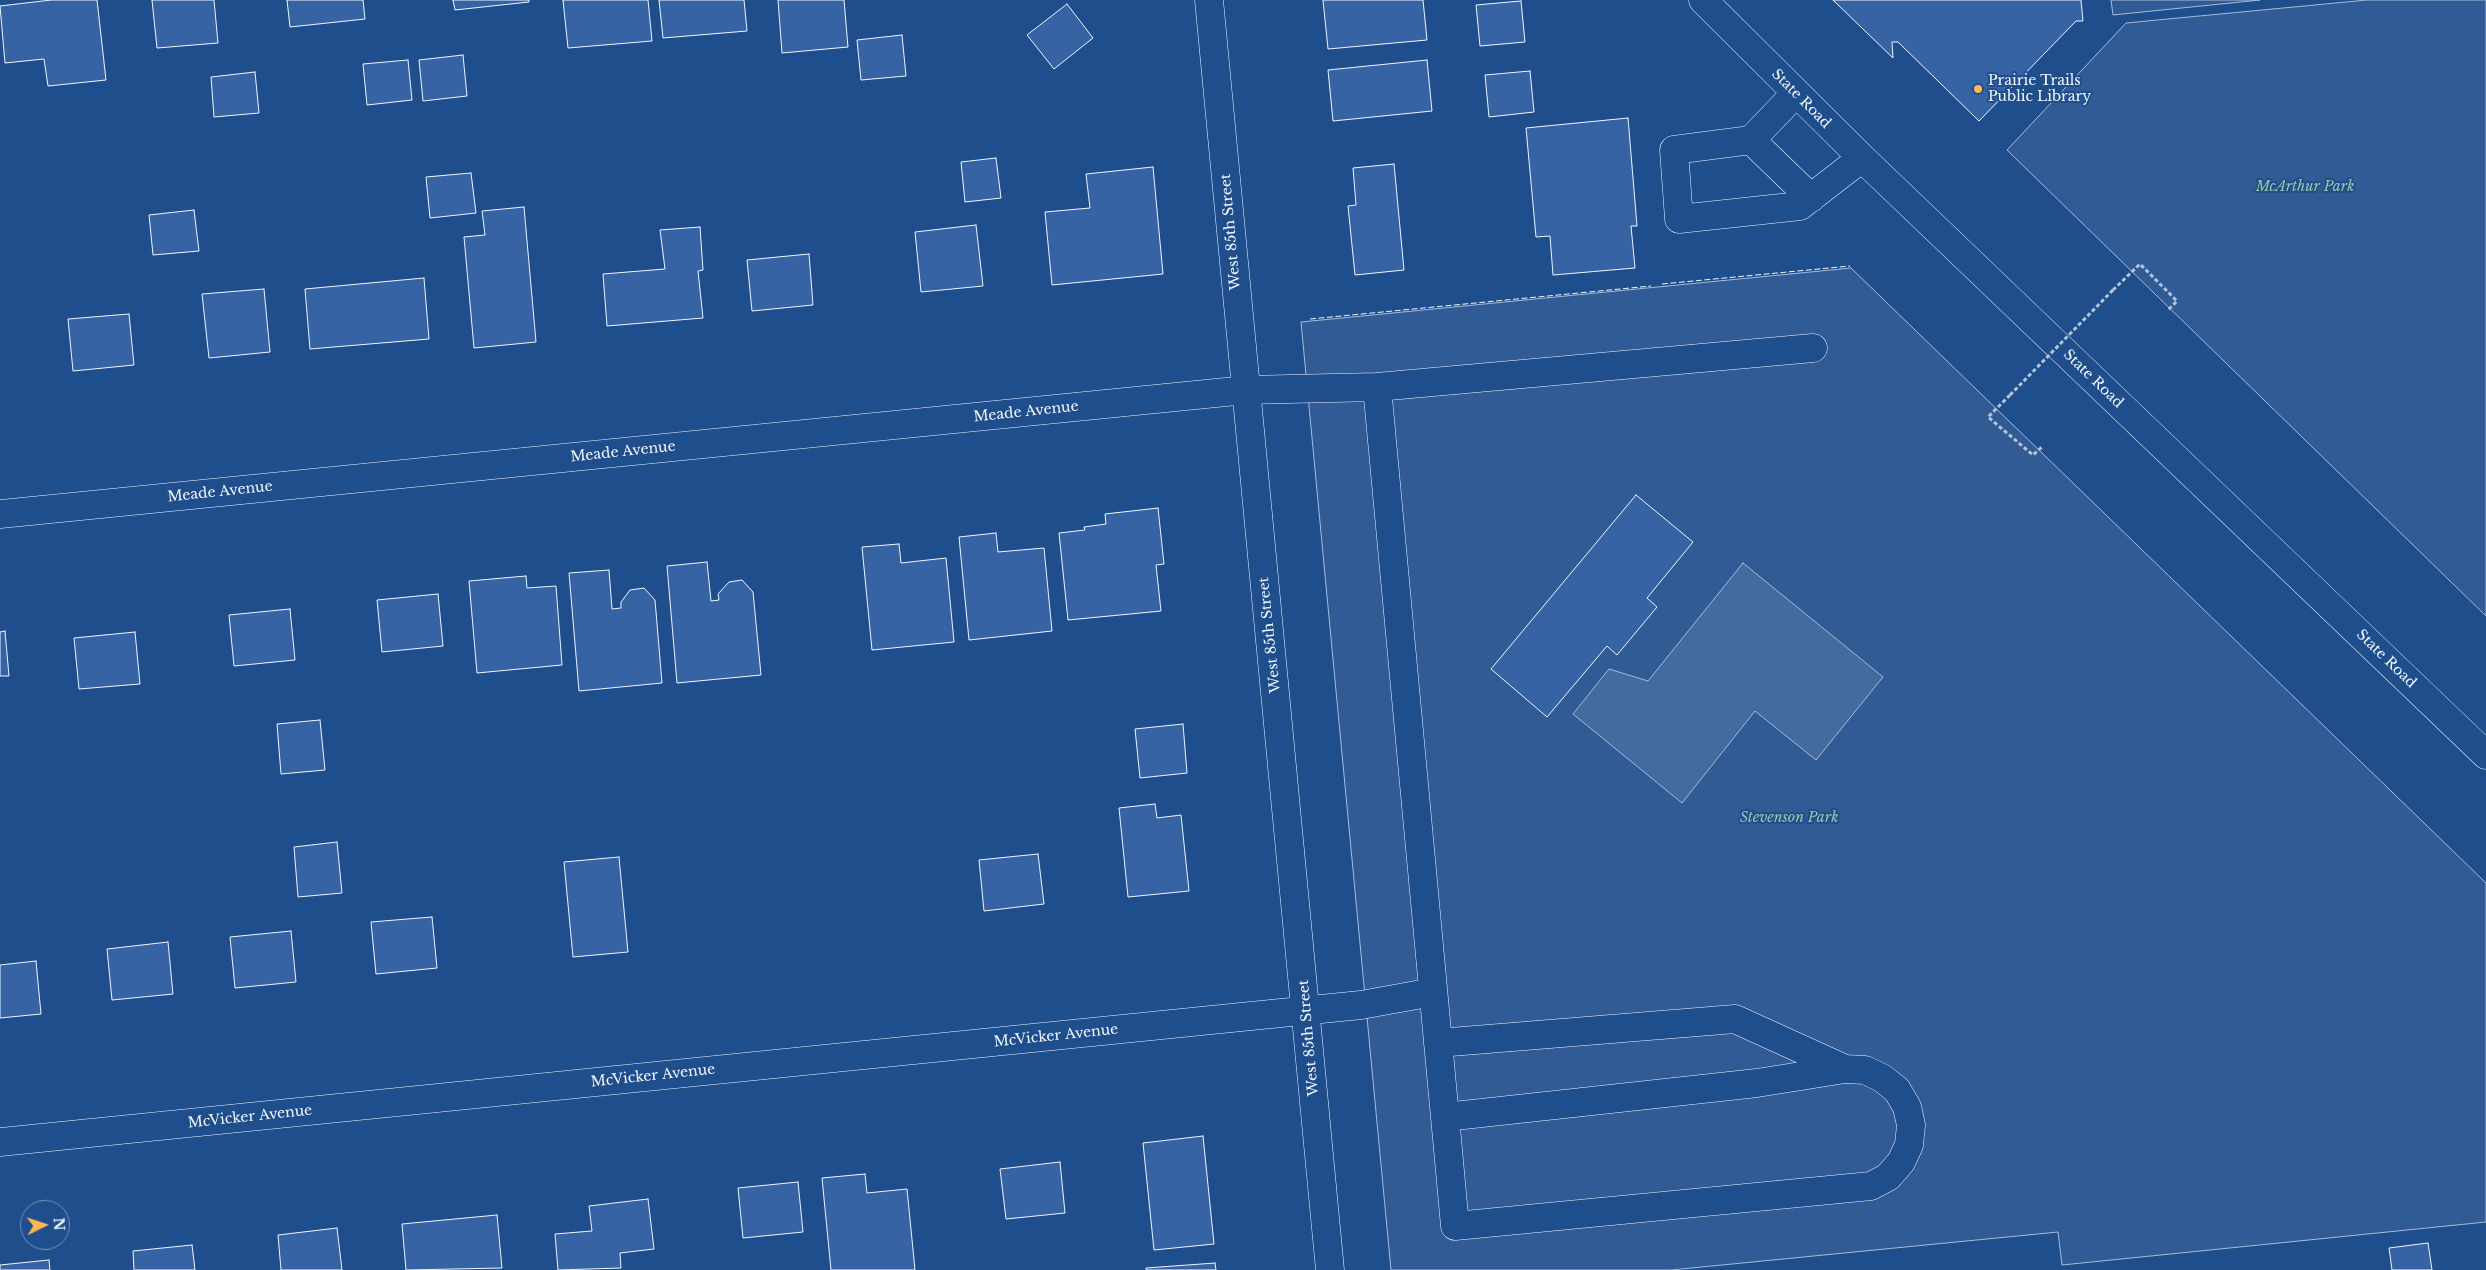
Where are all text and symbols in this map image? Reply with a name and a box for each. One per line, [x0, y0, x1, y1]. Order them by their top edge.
street label: State Road [1768, 66, 1834, 132]
place label: Prairie Trails Public Library [1988, 73, 2091, 105]
marker: Prairie Trails Public Library [1972, 83, 1984, 95]
street label: West 85th Street [1218, 173, 1244, 291]
park label: McArthur Park [2256, 179, 2354, 195]
street label: State Road [2060, 346, 2126, 412]
street label: Meade Avenue [973, 398, 1079, 426]
street label: Meade Avenue [570, 438, 676, 466]
street label: Meade Avenue [167, 478, 273, 506]
street label: West 85th Street [1256, 576, 1284, 694]
street label: State Road [2353, 626, 2419, 692]
park label: Stevenson Park [1740, 810, 1838, 826]
street label: West 85th Street [1296, 979, 1322, 1097]
street label: McVicker Avenue [993, 1021, 1119, 1051]
street label: McVicker Avenue [590, 1061, 716, 1091]
street label: McVicker Avenue [187, 1102, 313, 1132]
north arrow [20, 1200, 70, 1250]
text: N [50, 1217, 68, 1231]

